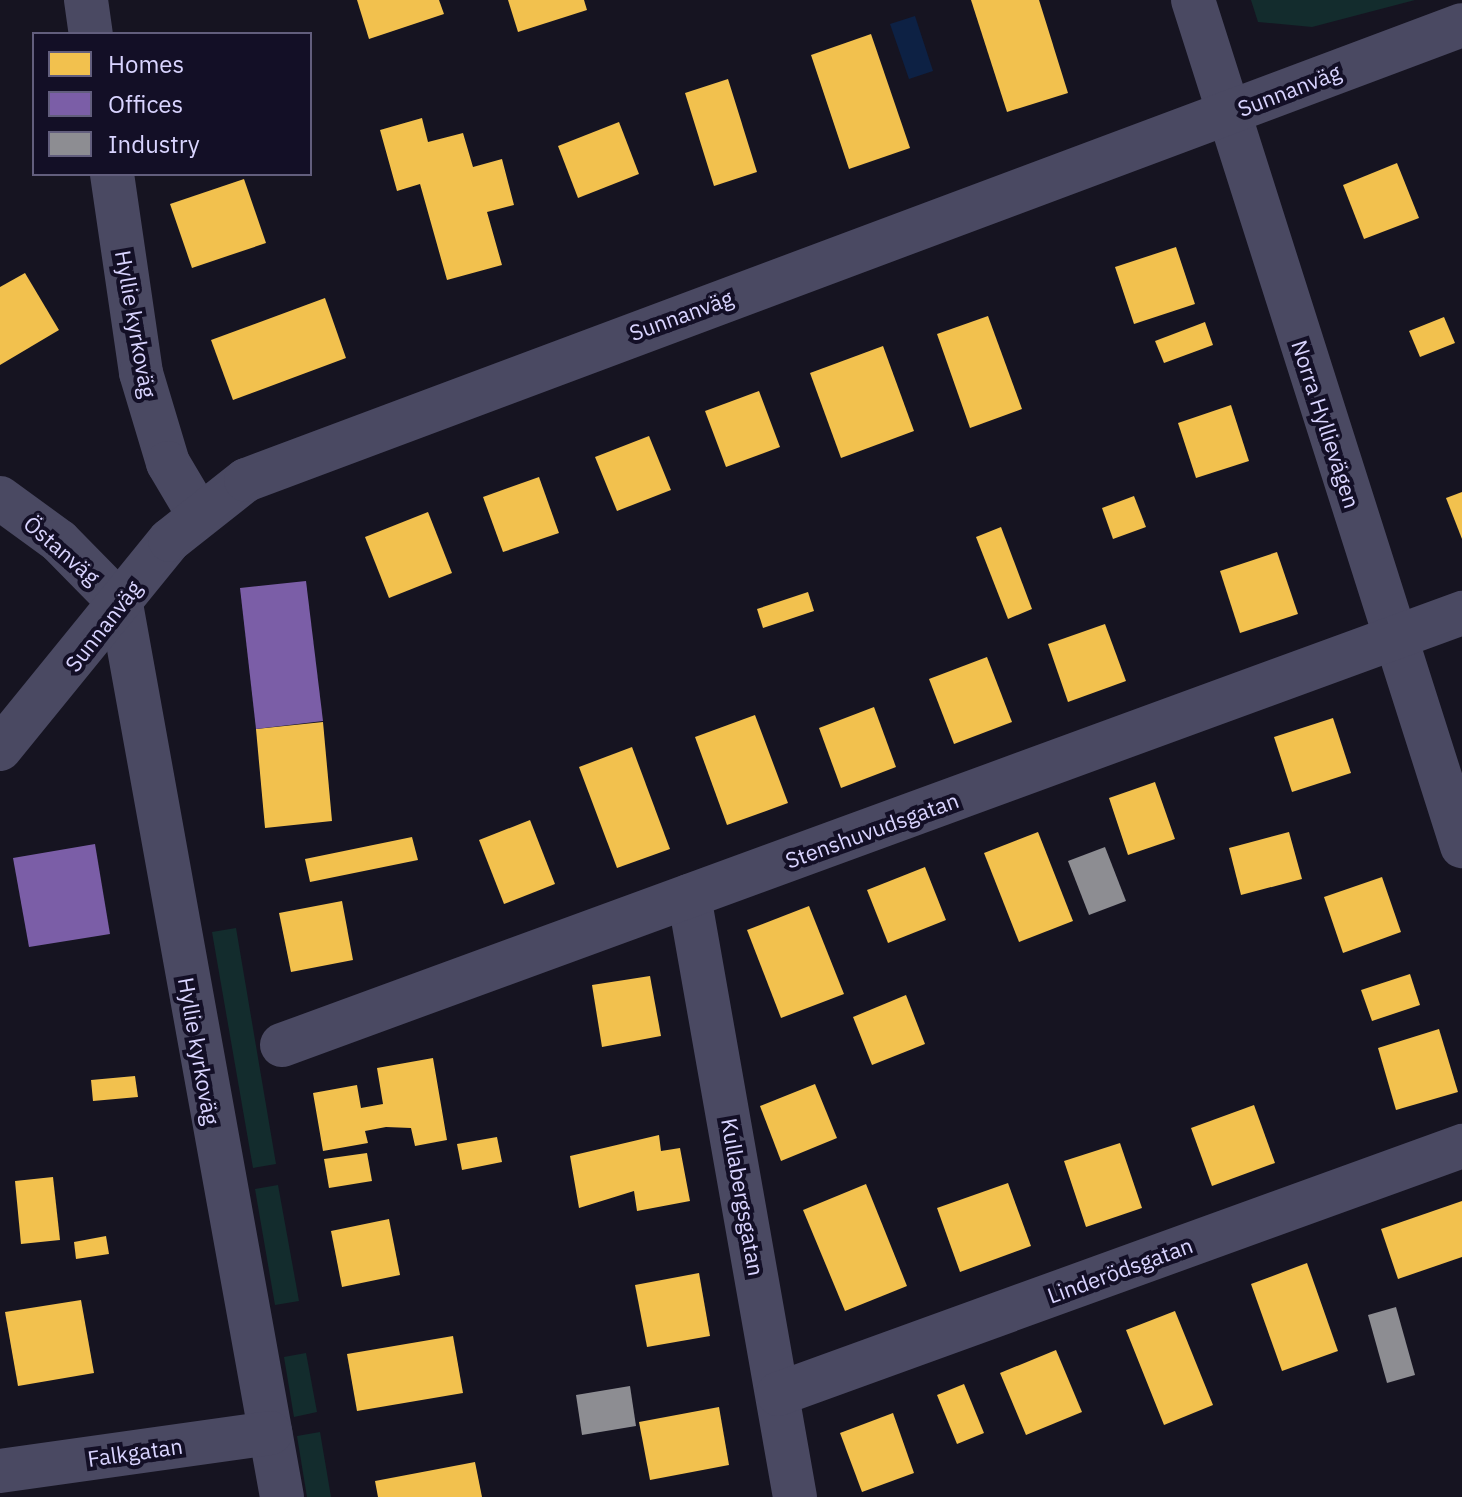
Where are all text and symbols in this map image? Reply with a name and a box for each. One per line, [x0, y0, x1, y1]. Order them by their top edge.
legend [32, 32, 312, 176]
text: Homes [108, 48, 184, 80]
street label: Sunnanväg [1234, 58, 1344, 122]
text: Offices [108, 88, 183, 120]
text: Industry [108, 128, 200, 160]
street label: Hyllie kyrkoväg [110, 248, 162, 400]
street label: Sunnanväg [626, 284, 736, 346]
street label: Norra Hyllievägen [1286, 337, 1366, 511]
street label: Östanväg [19, 510, 105, 590]
street label: Sunnanväg [59, 575, 147, 677]
street label: Stenshuvudsgatan [782, 786, 962, 874]
street label: Hyllie kyrkoväg [173, 975, 225, 1127]
street label: Kullabergsgatan [716, 1116, 770, 1278]
street label: Linderödsgatan [1044, 1231, 1196, 1309]
street label: Falkgatan [86, 1432, 184, 1472]

